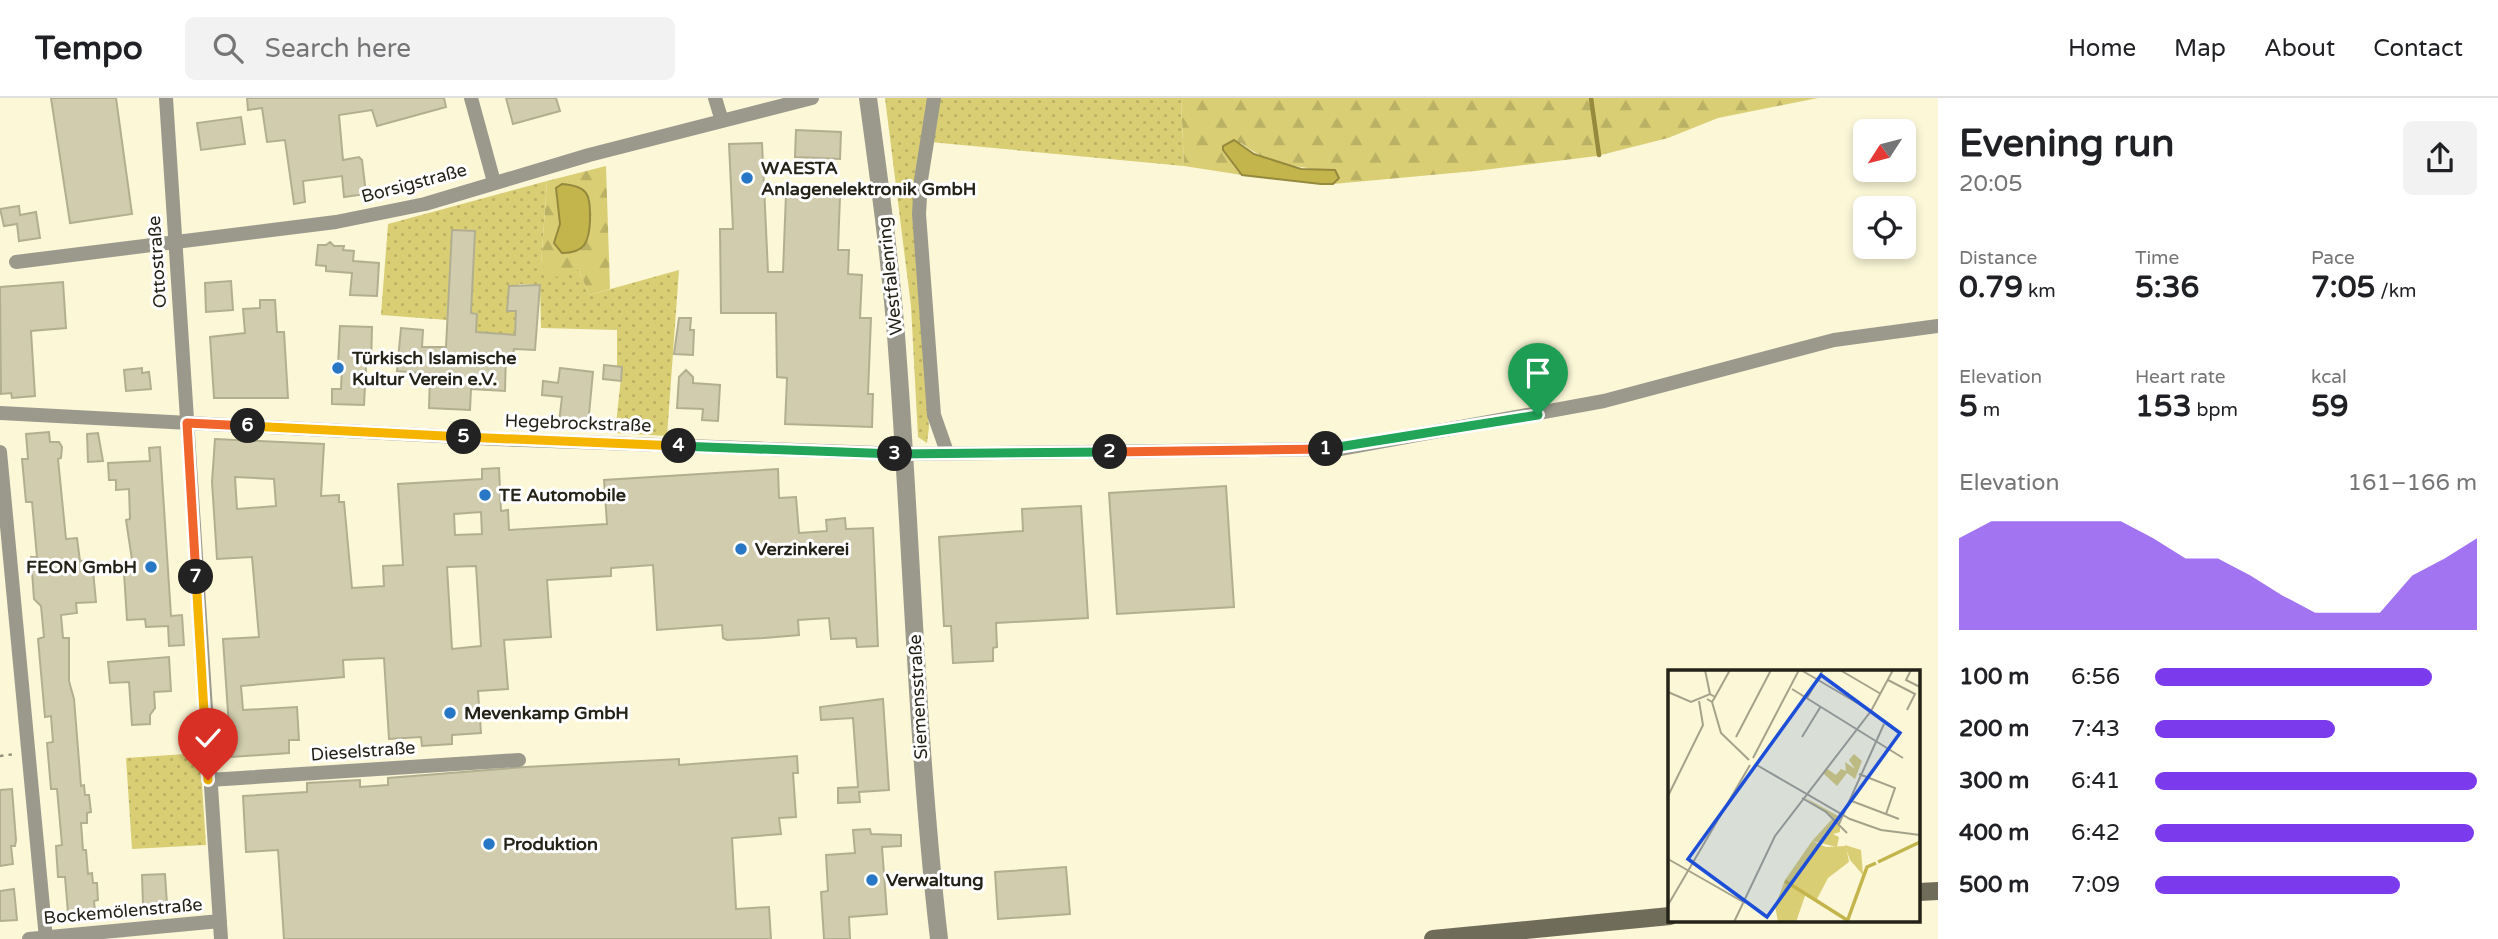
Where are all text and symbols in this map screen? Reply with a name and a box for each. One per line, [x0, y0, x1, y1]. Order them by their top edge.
search box [185, 17, 675, 80]
text: Tempo [35, 29, 143, 68]
icon: search [209, 29, 247, 67]
text: Search here [265, 33, 411, 64]
text: Home [2068, 34, 2136, 63]
text: Map [2174, 34, 2226, 63]
text: About [2264, 34, 2335, 63]
text: Contact [2373, 34, 2463, 63]
north arrow [1853, 119, 1916, 182]
map controls [1853, 119, 1916, 259]
text: Evening run [1959, 121, 2174, 167]
button: share [2403, 121, 2477, 195]
place label: WAESTA Anlagenelektronik GmbH [761, 157, 976, 200]
street label: Borsigstraße [359, 158, 469, 208]
marker: WAESTA Anlagenelektronik GmbH [739, 170, 755, 186]
text: 20:05 [1959, 170, 2023, 198]
button: locate [1853, 196, 1916, 259]
street label: Ottostraße [143, 215, 171, 309]
street label: Westfalenring [873, 216, 907, 336]
text: Distance [1959, 247, 2037, 269]
text: Time [2135, 247, 2179, 269]
text: Pace [2311, 247, 2355, 269]
text: 0.79 [1959, 269, 2023, 306]
text: 5:36 [2135, 269, 2199, 306]
text: 7:05 [2311, 269, 2375, 306]
text: km [2023, 280, 2056, 302]
text: /km [2375, 280, 2416, 302]
pin [1508, 343, 1568, 415]
place label: Türkisch Islamische Kultur Verein e.V. [351, 347, 516, 390]
icon: arrive [1519, 354, 1557, 392]
marker: Türkisch Islamische Kultur Verein e.V. [330, 360, 346, 376]
text: Elevation [1959, 366, 2042, 388]
text: Heart rate [2135, 366, 2226, 388]
text: kcal [2311, 366, 2347, 388]
text: 5 [1959, 388, 1978, 425]
text: 153 [2135, 388, 2192, 425]
text: 59 [2311, 388, 2349, 425]
text: m [1978, 399, 2000, 421]
text: bpm [2192, 399, 2238, 421]
pin: 6 [230, 408, 266, 444]
street label: Hegebrockstraße [504, 409, 652, 437]
text: 6 [242, 414, 253, 436]
pin: 5 [447, 420, 482, 454]
text: 5 [458, 425, 469, 447]
pin: 4 [662, 428, 696, 464]
pin: 1 [1308, 432, 1344, 466]
text: 4 [673, 434, 684, 456]
pin: 2 [1092, 434, 1128, 470]
pin: 3 [878, 436, 912, 472]
text: 1 [1320, 437, 1331, 459]
text: 2 [1104, 440, 1115, 462]
text: 3 [889, 442, 900, 464]
text: Elevation [1959, 469, 2060, 497]
text: 161–166 m [2348, 469, 2477, 497]
place label: TE Automobile [498, 484, 626, 506]
marker: TE Automobile [477, 487, 493, 503]
place label: Verzinkerei [755, 538, 849, 560]
marker: Verzinkerei [733, 541, 749, 557]
place label: FEON GmbH [26, 556, 137, 578]
marker: FEON GmbH [143, 559, 159, 575]
pin: 7 [178, 560, 214, 594]
text: 7 [190, 565, 201, 587]
street label: Siemensstraße [904, 634, 932, 760]
text: 100 m [1959, 663, 2029, 691]
text: 6:56 [2071, 663, 2120, 691]
inset map [1668, 670, 1920, 922]
place label: Mevenkamp GmbH [464, 702, 629, 724]
marker: Mevenkamp GmbH [442, 705, 458, 721]
pin [178, 708, 238, 780]
text: 200 m [1959, 715, 2029, 743]
text: 7:43 [2071, 715, 2120, 743]
icon: check [189, 719, 227, 757]
street label: Dieselstraße [310, 736, 416, 766]
text: 300 m [1959, 767, 2029, 795]
text: 6:41 [2071, 767, 2120, 795]
text: 400 m [1959, 819, 2029, 847]
text: 6:42 [2071, 819, 2120, 847]
place label: Produktion [503, 833, 598, 855]
marker: Produktion [481, 836, 497, 852]
place label: Verwaltung [886, 869, 984, 891]
text: 500 m [1959, 871, 2029, 899]
text: 7:09 [2071, 871, 2120, 899]
marker: Verwaltung [864, 872, 880, 888]
street label: Bockemölenstraße [43, 893, 203, 929]

